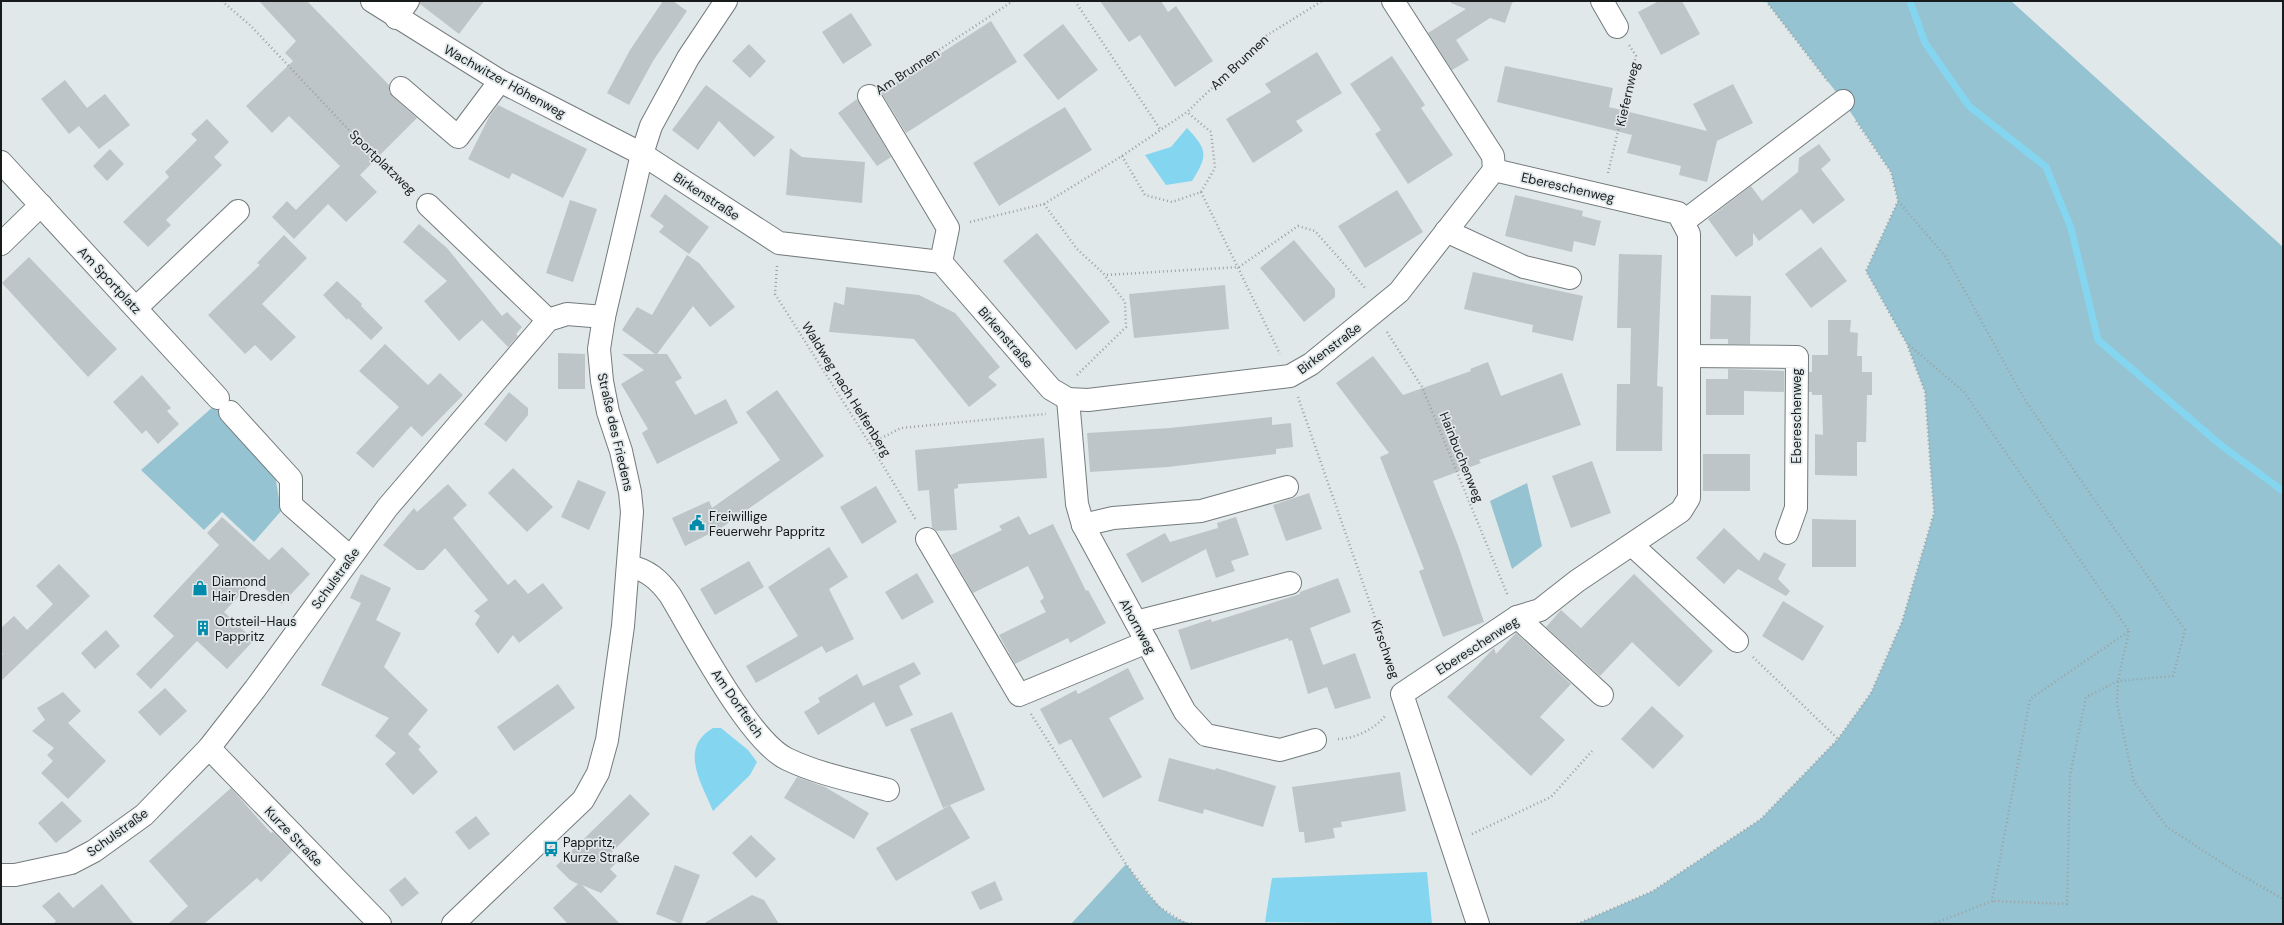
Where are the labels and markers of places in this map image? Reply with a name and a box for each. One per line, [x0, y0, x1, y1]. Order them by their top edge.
place label: Freiwillige Feuerwehr Pappritz [709, 508, 825, 540]
public building icon: Freiwillige Feuerwehr Pappritz [688, 514, 706, 532]
place label: Diamond Hair Dresden [212, 573, 290, 605]
shop icon: Diamond Hair Dresden [191, 579, 209, 597]
place label: Ortsteil-Haus Pappritz [215, 613, 296, 645]
building icon: Ortsteil-Haus Pappritz [194, 619, 212, 637]
place label: Pappritz, Kurze Straße [563, 834, 640, 866]
bus stop icon: Pappritz, Kurze Straße [542, 840, 560, 858]

